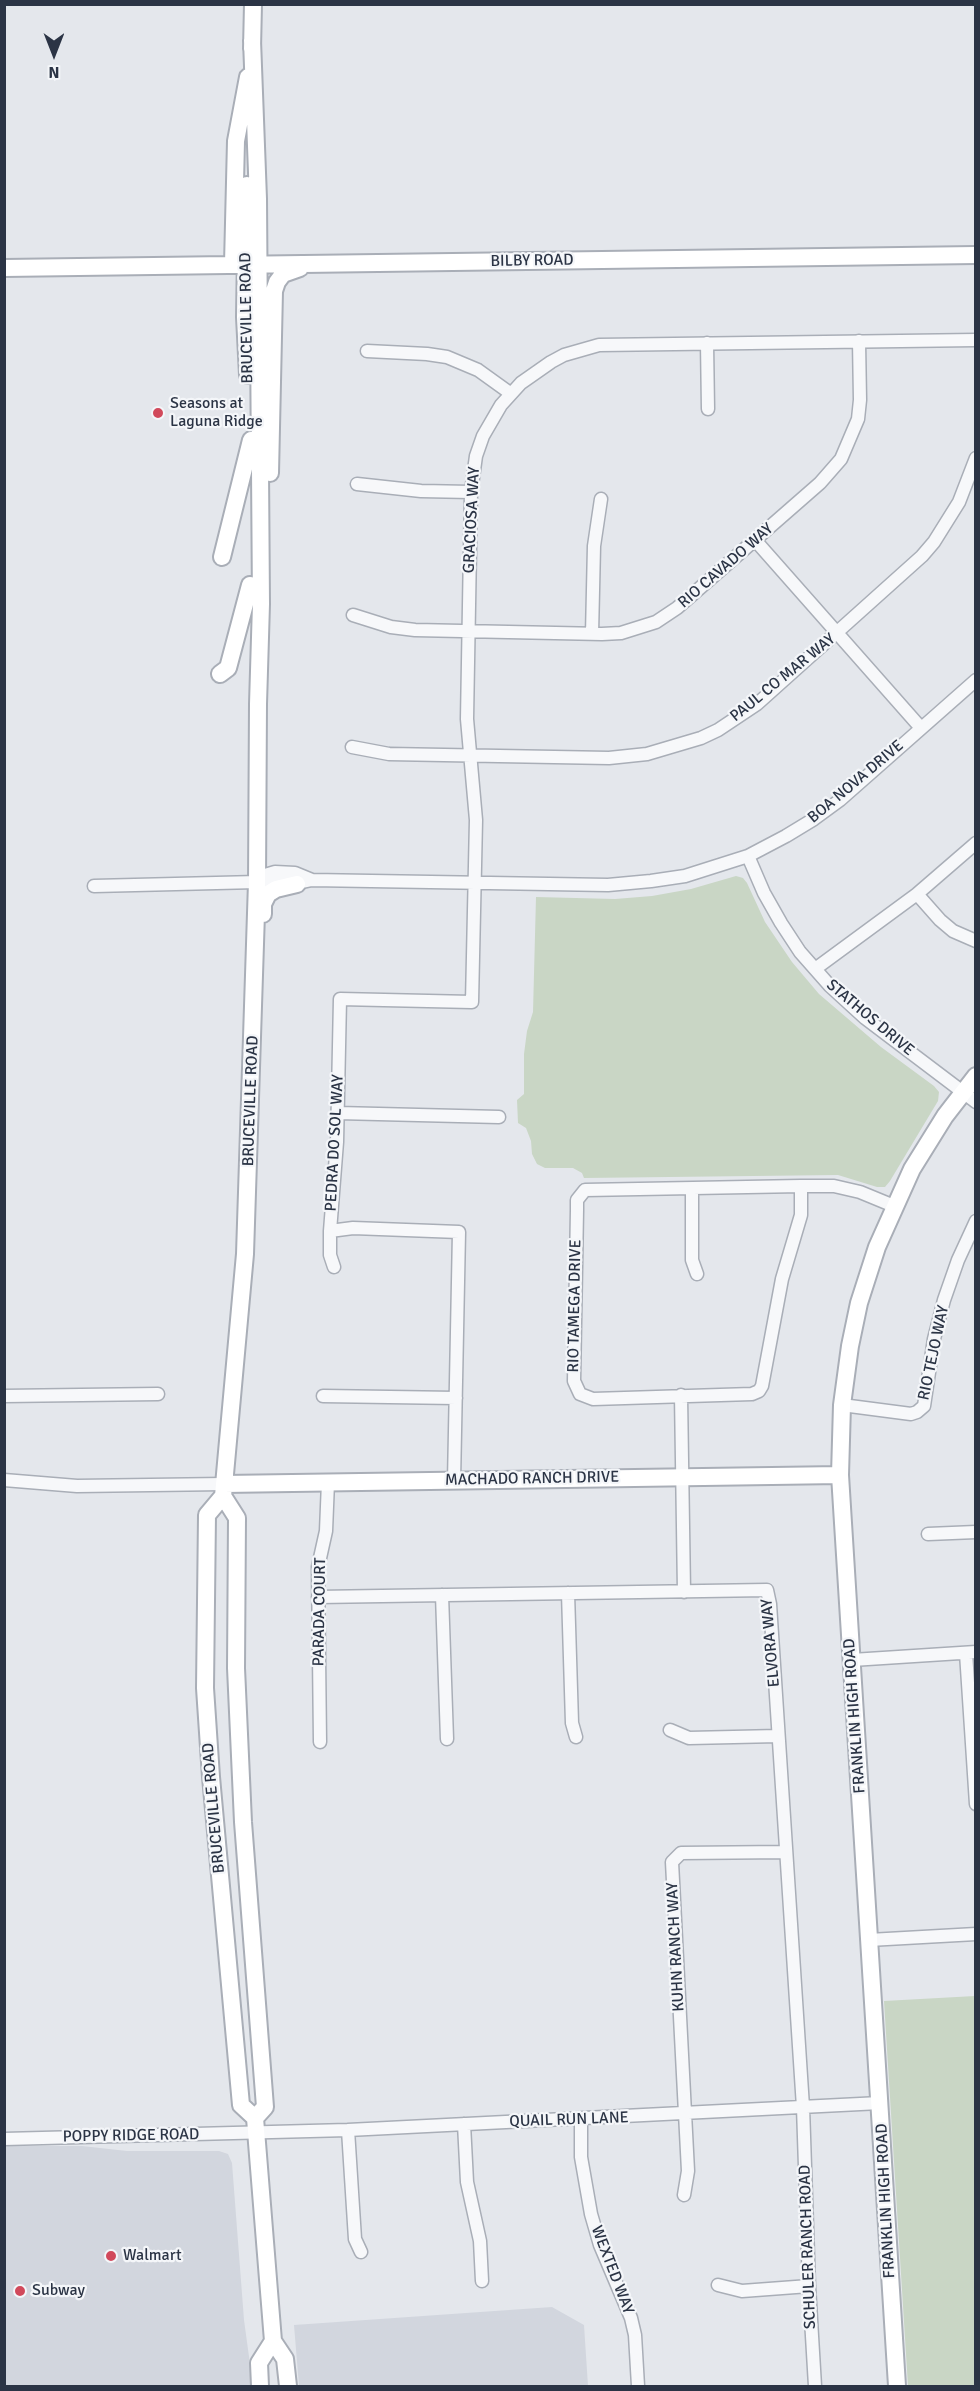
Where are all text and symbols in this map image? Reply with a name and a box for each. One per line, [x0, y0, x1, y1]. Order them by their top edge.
north arrow [24, 24, 84, 84]
text: N [48, 62, 60, 82]
street label: BILBY ROAD [490, 251, 574, 271]
street label: BRUCEVILLE ROAD [236, 252, 258, 384]
place label: Seasons at Laguna Ridge [170, 394, 263, 432]
marker: Seasons at Laguna Ridge [151, 406, 165, 420]
street label: GRACIOSA WAY [460, 466, 484, 574]
street label: RIO CAVADO WAY [675, 519, 777, 613]
street label: PAUL CO MAR WAY [727, 630, 839, 726]
street label: BOA NOVA DRIVE [804, 736, 908, 828]
street label: STATHOS DRIVE [822, 976, 918, 1060]
street label: BRUCEVILLE ROAD [239, 1035, 263, 1167]
street label: PEDRA DO SOL WAY [322, 1074, 348, 1212]
street label: RIO TAMEGA DRIVE [564, 1239, 586, 1373]
street label: RIO TEJO WAY [915, 1304, 953, 1402]
street label: MACHADO RANCH DRIVE [445, 1468, 619, 1490]
street label: PARADA COURT [309, 1557, 331, 1667]
street label: ELVORA WAY [758, 1598, 784, 1688]
street label: FRANKLIN HIGH ROAD [840, 1638, 870, 1794]
street label: BRUCEVILLE ROAD [199, 1742, 229, 1874]
street label: KUHN RANCH WAY [663, 1882, 689, 2012]
street label: QUAIL RUN LANE [509, 2108, 629, 2132]
street label: FRANKLIN HIGH ROAD [872, 2123, 900, 2279]
street label: POPPY RIDGE ROAD [63, 2125, 199, 2147]
street label: SCHULER RANCH ROAD [796, 2164, 820, 2330]
street label: WEXTED WAY [586, 2223, 638, 2317]
place label: Walmart [123, 2246, 182, 2266]
marker: Walmart [104, 2249, 118, 2263]
place label: Subway [32, 2281, 85, 2301]
marker: Subway [13, 2284, 27, 2298]

